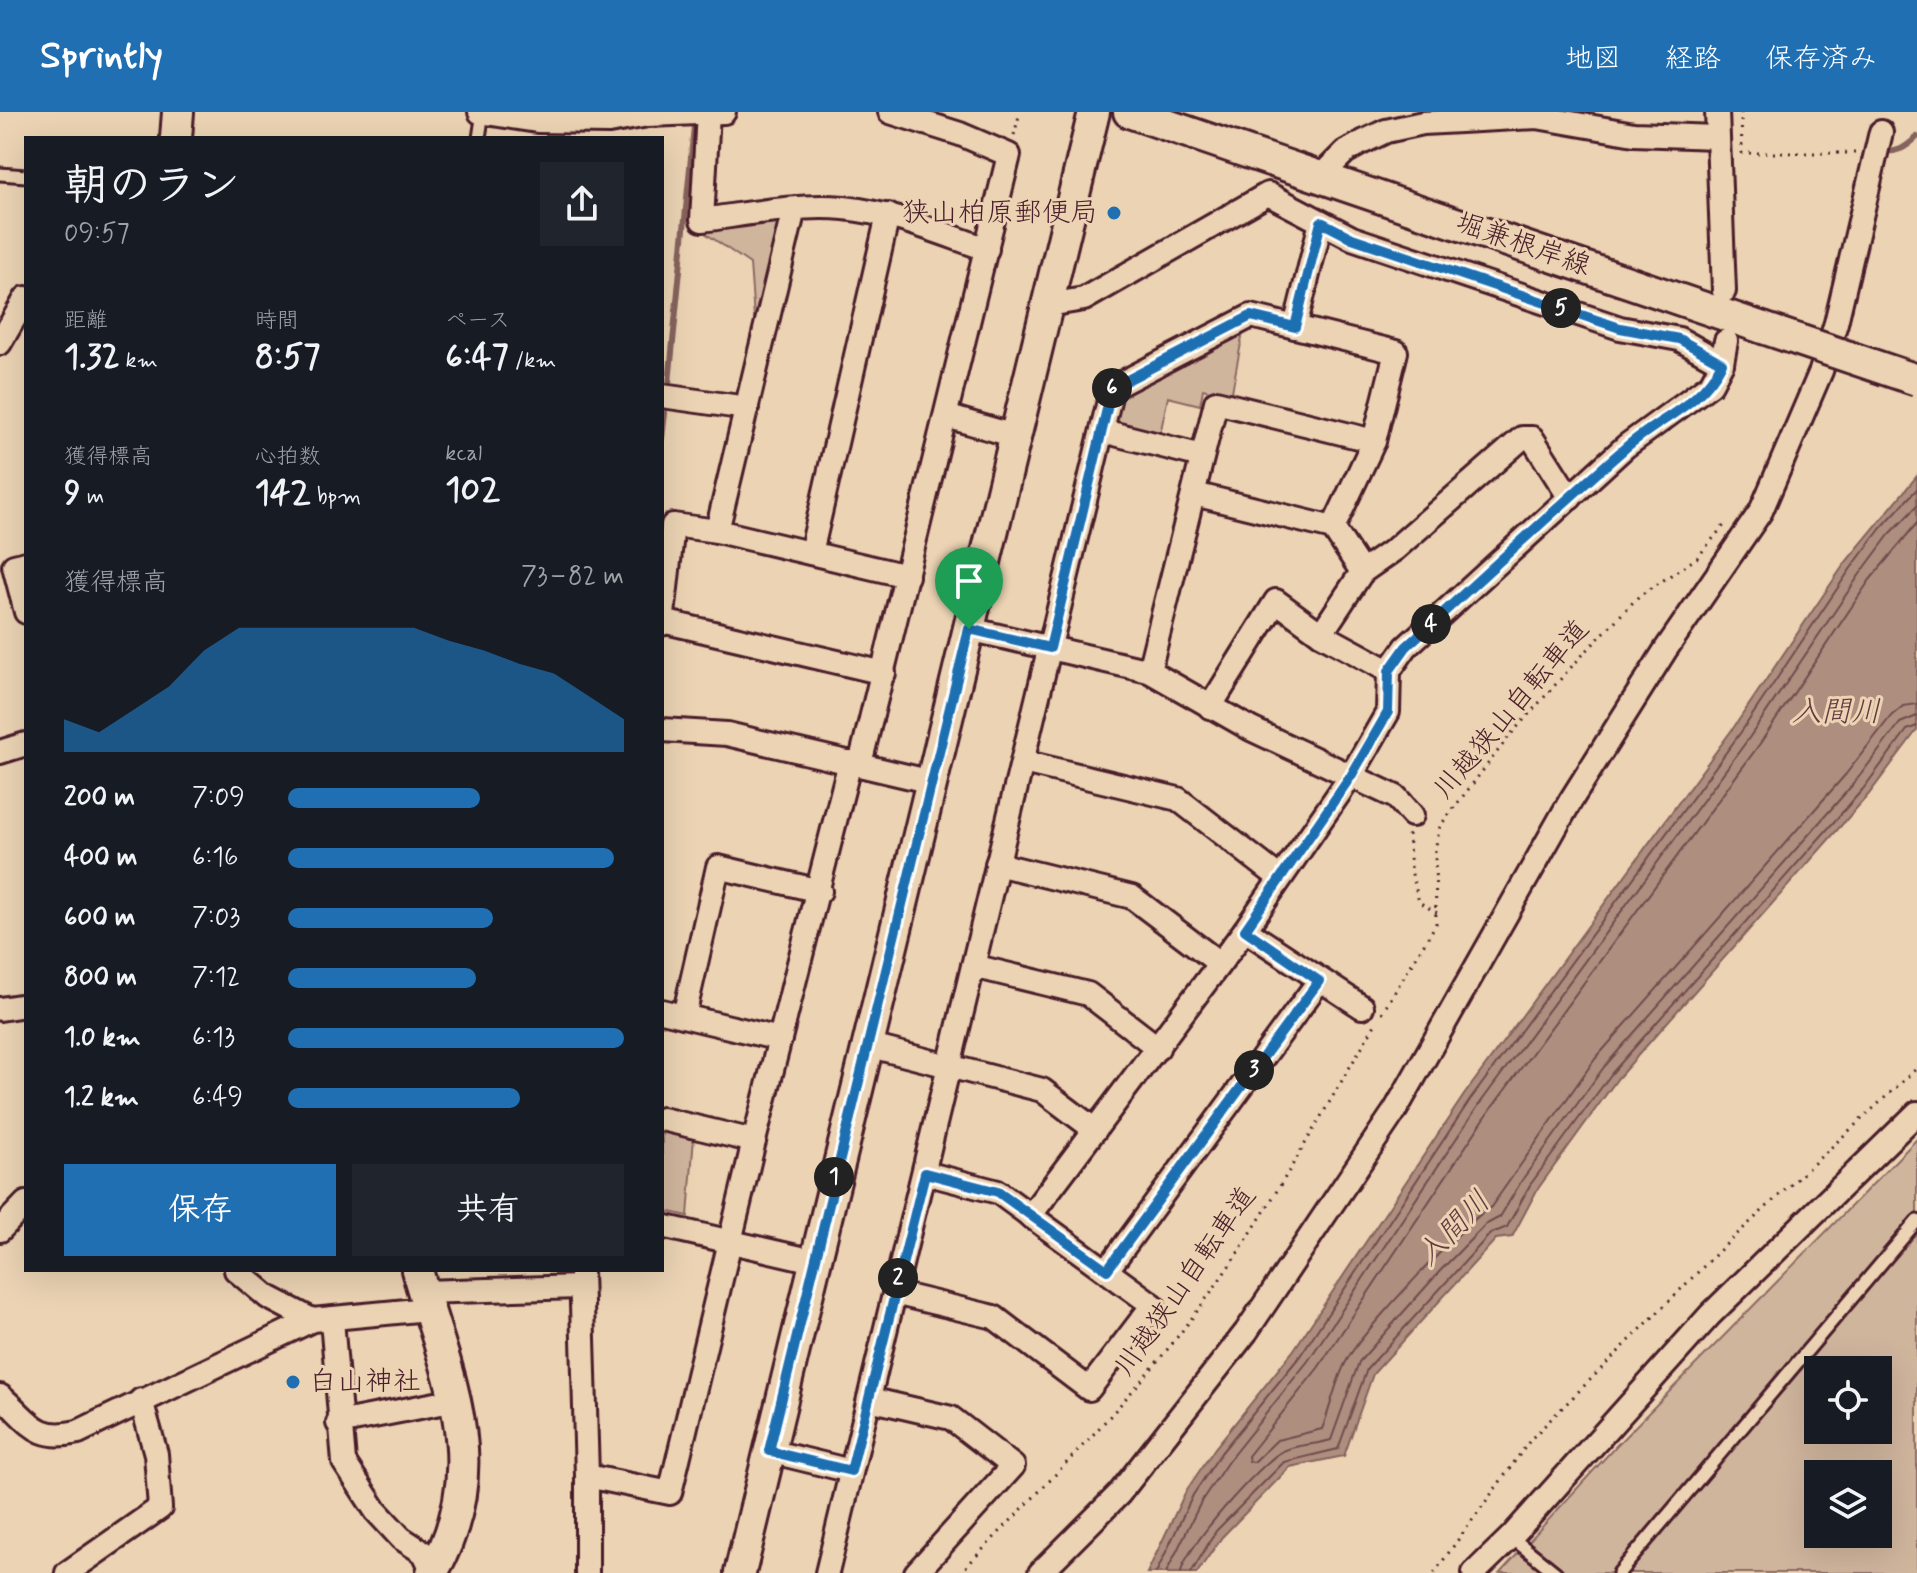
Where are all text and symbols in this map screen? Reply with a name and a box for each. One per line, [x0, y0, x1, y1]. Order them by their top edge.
text: Sprintly [40, 32, 163, 81]
text: 地図 [1565, 41, 1621, 78]
text: 経路 [1665, 41, 1721, 78]
text: 保存済み [1765, 41, 1877, 78]
text: 朝のラン [64, 158, 240, 216]
button: share [540, 162, 624, 246]
place label: 狭山柏原郵便局 [902, 195, 1098, 232]
marker: 狭山柏原郵便局 [1105, 204, 1123, 222]
street label: 堀兼根岸線 [1451, 205, 1595, 285]
text: 09:57 [64, 217, 130, 251]
pin: 5 [1541, 288, 1581, 328]
text: 5 [1554, 294, 1568, 322]
text: 距離 [64, 307, 108, 335]
text: 時間 [255, 307, 299, 335]
text: ペース [445, 307, 510, 335]
text: 1.32 [64, 335, 120, 380]
text: 8:57 [255, 335, 320, 380]
text: 6:47 [445, 335, 509, 380]
text: km [120, 347, 158, 375]
text: /km [509, 347, 556, 375]
pin: 6 [1092, 368, 1132, 408]
text: 6 [1106, 374, 1118, 402]
text: kcal [445, 440, 482, 468]
text: 獲得標高 [64, 443, 152, 471]
text: 心拍数 [255, 443, 321, 471]
text: 102 [445, 468, 500, 513]
text: 9 [64, 471, 81, 516]
text: 142 [255, 471, 311, 516]
text: m [81, 483, 104, 511]
text: bpm [311, 483, 361, 511]
pin [935, 547, 1003, 629]
icon: arrive [947, 559, 991, 603]
text: 73–82 m [521, 560, 624, 594]
text: 獲得標高 [64, 566, 168, 600]
pin: 4 [1411, 604, 1451, 644]
text: 4 [1425, 610, 1437, 638]
street label: 川越狭山自転車道 [1426, 612, 1598, 808]
water label: 入間川 [1791, 693, 1881, 732]
text: 200 m [64, 781, 135, 815]
text: 7:09 [192, 781, 245, 815]
text: 400 m [64, 841, 137, 875]
text: 6:16 [192, 841, 238, 875]
text: 600 m [64, 901, 136, 935]
text: 7:03 [192, 901, 240, 935]
text: 800 m [64, 961, 137, 995]
text: 7:12 [192, 961, 240, 995]
text: 1.0 km [64, 1021, 141, 1055]
text: 6:13 [192, 1021, 235, 1055]
pin: 3 [1234, 1050, 1274, 1090]
text: 3 [1249, 1056, 1259, 1084]
text: 1.2 km [64, 1081, 139, 1115]
text: 6:49 [192, 1081, 243, 1115]
pin: 1 [814, 1157, 854, 1197]
text: 1 [829, 1163, 839, 1191]
button: 保存 [64, 1164, 336, 1256]
button: 共有 [352, 1164, 624, 1256]
street label: 川越狭山自転車道 [1107, 1180, 1265, 1384]
water label: 入間川 [1409, 1183, 1499, 1275]
pin: 2 [878, 1258, 918, 1298]
text: 2 [893, 1264, 903, 1292]
map controls [1804, 1356, 1892, 1548]
button: locate [1804, 1356, 1892, 1444]
place label: 白山神社 [309, 1364, 421, 1401]
marker: 白山神社 [284, 1373, 302, 1391]
button: layers [1804, 1460, 1892, 1548]

